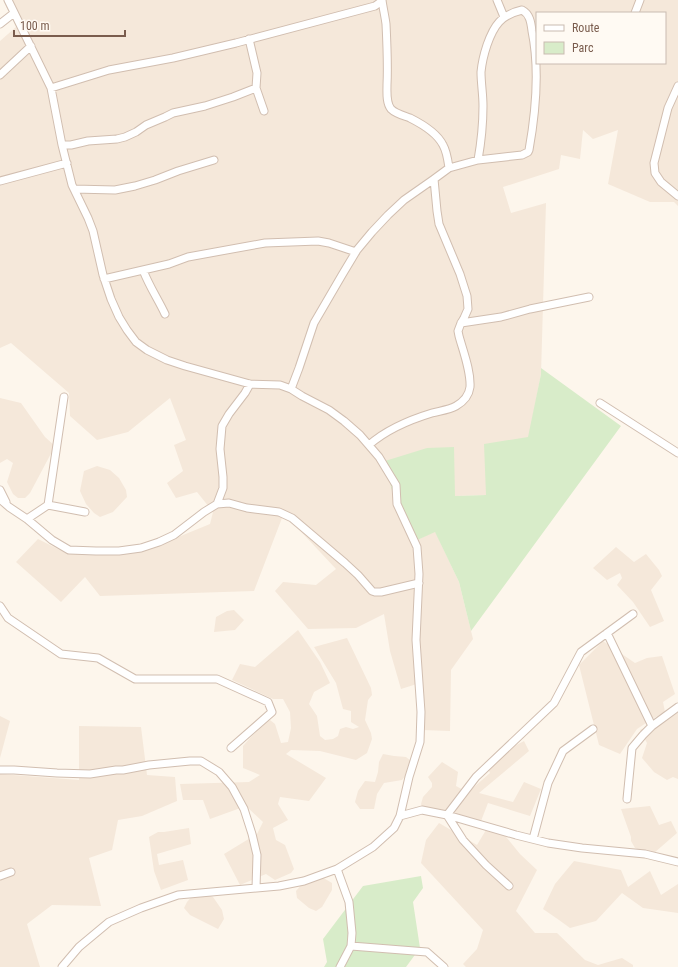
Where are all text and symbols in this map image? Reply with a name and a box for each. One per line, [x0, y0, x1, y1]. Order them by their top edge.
scale bar [14, 12, 125, 38]
legend [536, 12, 666, 64]
text: 100 m [20, 19, 50, 33]
text: Route [572, 21, 600, 35]
text: Parc [572, 41, 594, 55]

